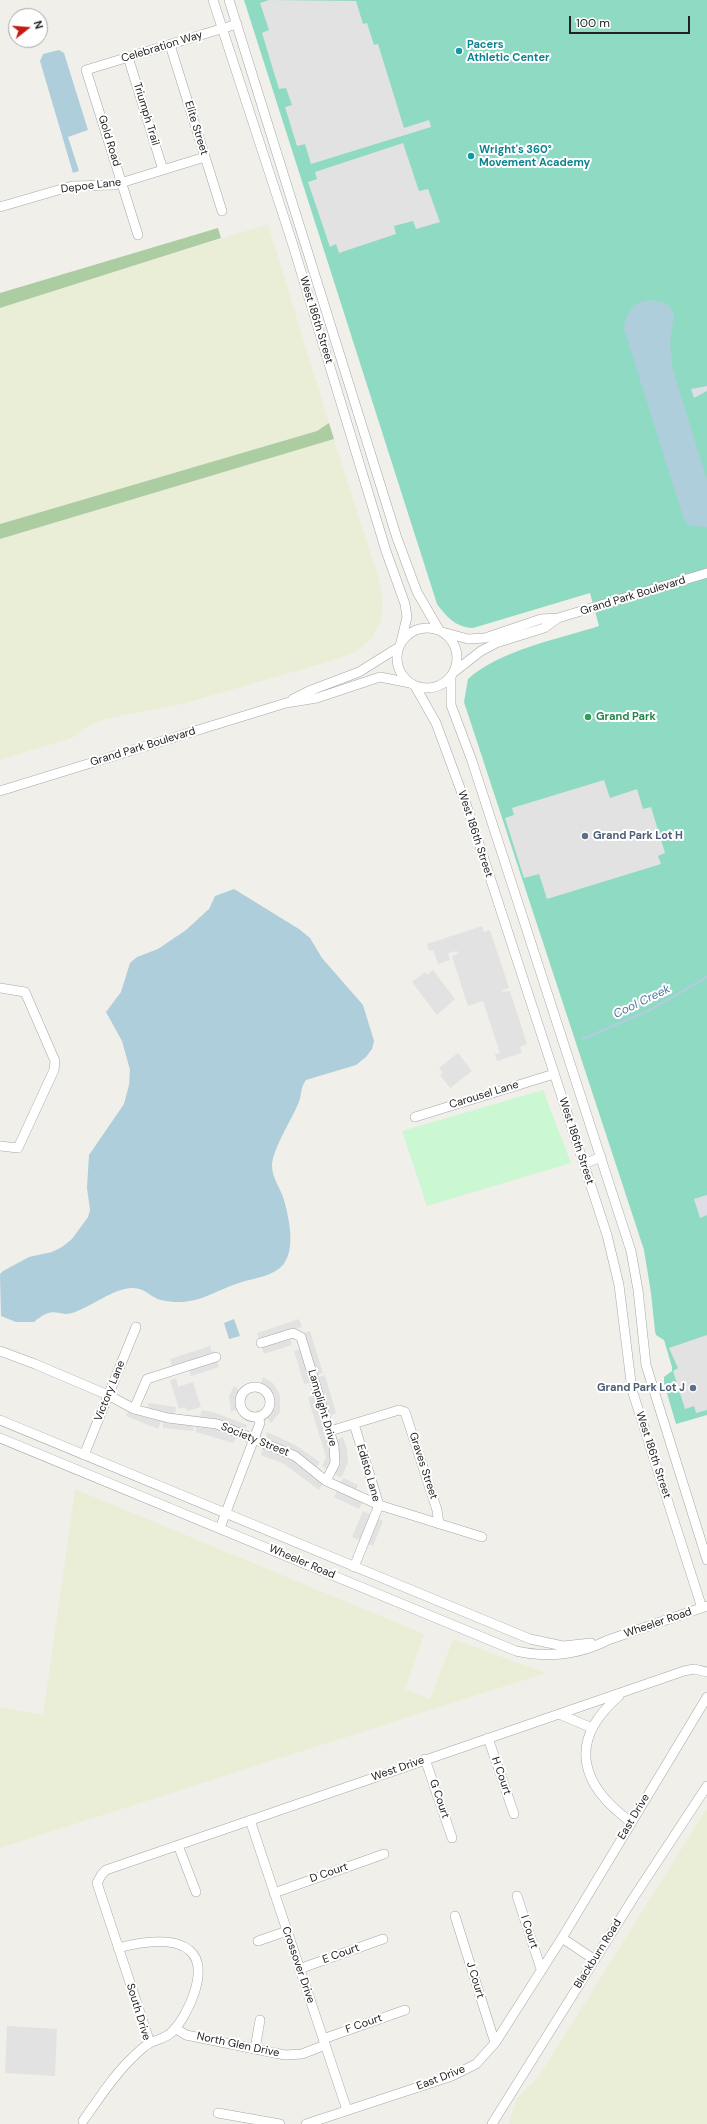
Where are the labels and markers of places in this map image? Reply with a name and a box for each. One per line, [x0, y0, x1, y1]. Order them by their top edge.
place label: Pacers Athletic Center [467, 38, 550, 64]
marker: Pacers Athletic Center [454, 46, 464, 56]
place label: Wright's 360° Movement Academy [479, 143, 590, 169]
marker: Wright's 360° Movement Academy [466, 151, 476, 161]
place label: Grand Park [596, 710, 656, 724]
marker: Grand Park [583, 712, 593, 722]
place label: Grand Park Lot H [593, 829, 683, 843]
marker: Grand Park Lot H [580, 831, 590, 841]
place label: Grand Park Lot J [597, 1381, 685, 1395]
marker: Grand Park Lot J [688, 1383, 698, 1393]

